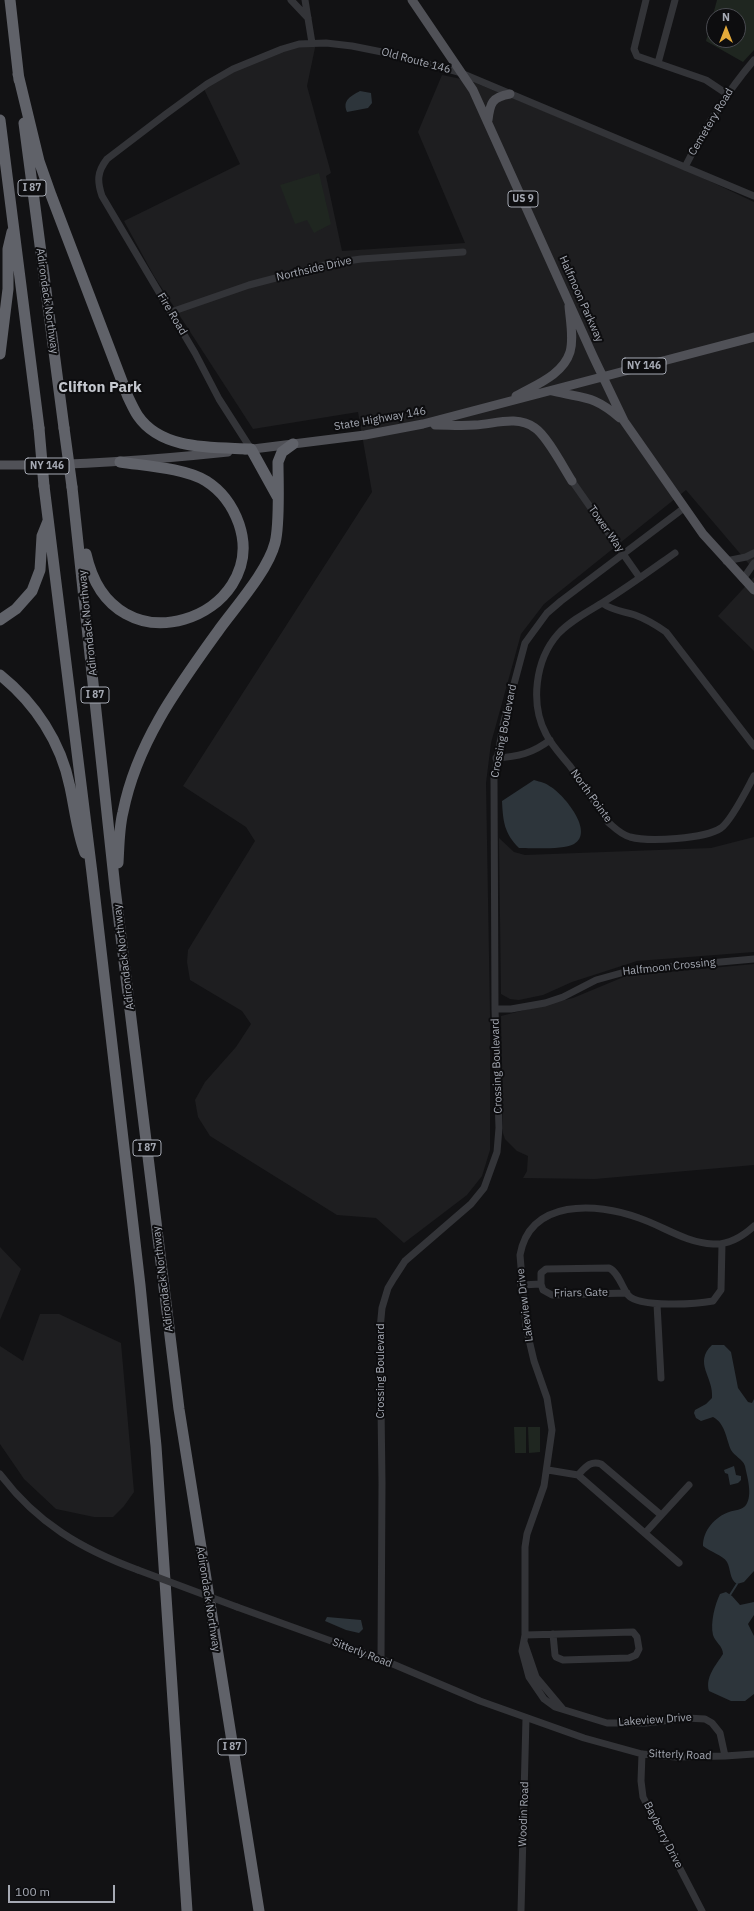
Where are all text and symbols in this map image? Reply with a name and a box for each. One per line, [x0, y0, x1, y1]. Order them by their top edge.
north arrow [706, 8, 746, 48]
text: N [722, 10, 730, 24]
street label: Old Route 146 [380, 45, 452, 77]
street label: Cemetery Road [686, 86, 736, 158]
road number: I 87 [18, 180, 46, 196]
road number: US 9 [508, 191, 538, 207]
street label: Adirondack Northway [33, 247, 61, 355]
street label: Northside Drive [275, 254, 353, 284]
street label: Halfmoon Parkway [556, 254, 606, 344]
street label: Fire Road [154, 291, 190, 337]
road number: NY 146 [622, 358, 666, 374]
district label: Clifton Park [58, 379, 142, 397]
street label: State Highway 146 [333, 404, 427, 434]
road number: NY 146 [25, 458, 69, 474]
street label: Tower Way [585, 503, 627, 555]
street label: Adirondack Northway [76, 569, 100, 677]
street label: Crossing Boulevard [488, 683, 520, 779]
road number: I 87 [81, 687, 109, 703]
street label: North Pointe [567, 767, 615, 825]
street label: Adirondack Northway [111, 903, 137, 1011]
street label: Halfmoon Crossing [622, 956, 716, 978]
street label: Crossing Boulevard [489, 1018, 505, 1114]
road number: I 87 [133, 1140, 161, 1156]
street label: Adirondack Northway [150, 1225, 176, 1333]
street label: Lakeview Drive [514, 1268, 536, 1342]
street label: Friars Gate [554, 1286, 608, 1300]
street label: Crossing Boulevard [374, 1323, 388, 1419]
street label: Adirondack Northway [193, 1545, 223, 1653]
street label: Sitterly Road [330, 1636, 394, 1670]
street label: Lakeview Drive [618, 1711, 692, 1729]
road number: I 87 [218, 1739, 246, 1755]
street label: Sitterly Road [648, 1747, 712, 1763]
street label: Woodin Road [516, 1781, 532, 1847]
street label: Bayberry Drive [641, 1800, 685, 1870]
scale bar [10, 1877, 117, 1903]
text: 100 m [15, 1884, 50, 1899]

